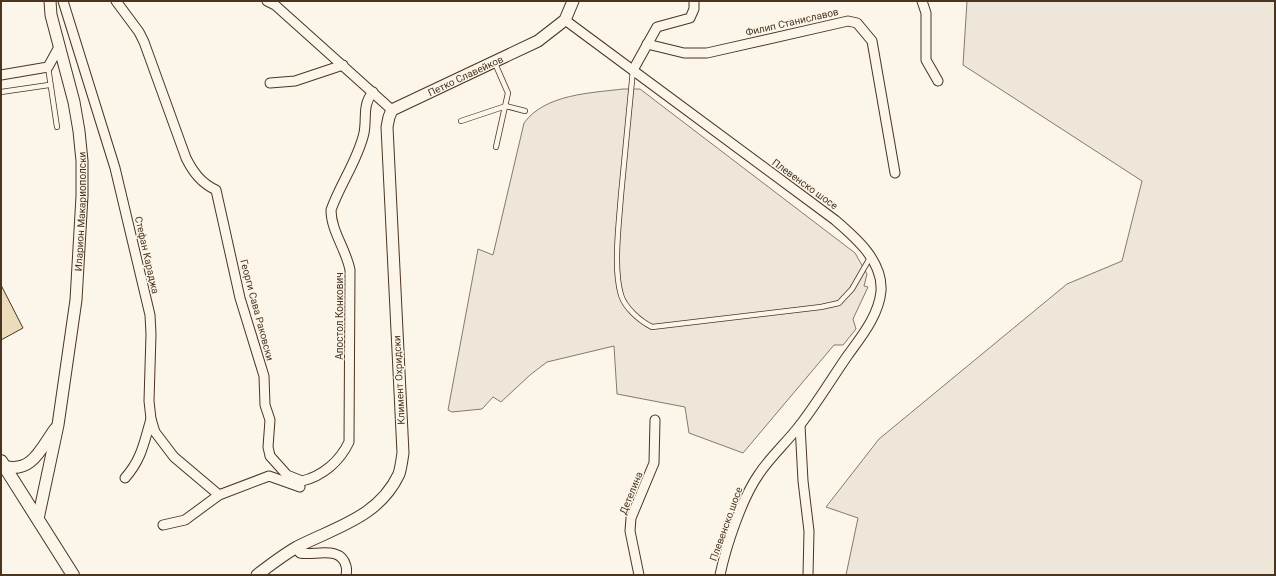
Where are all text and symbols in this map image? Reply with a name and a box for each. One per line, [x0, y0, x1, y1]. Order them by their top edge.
street label: Филип Станиславов [744, 5, 840, 38]
street label: Петко Славейков [426, 53, 505, 98]
street label: Иларион Макариополски [72, 151, 88, 272]
street label: Плевенско шосе [770, 157, 840, 211]
street label: Стефан Караджа [133, 215, 161, 295]
street label: Георги Сава Раковски [238, 258, 276, 362]
street label: Апостол Конкович [334, 272, 345, 360]
street label: Климент Охридски [391, 335, 407, 425]
street label: Детелина [617, 470, 645, 516]
street label: Плевенско шосе [707, 485, 745, 563]

